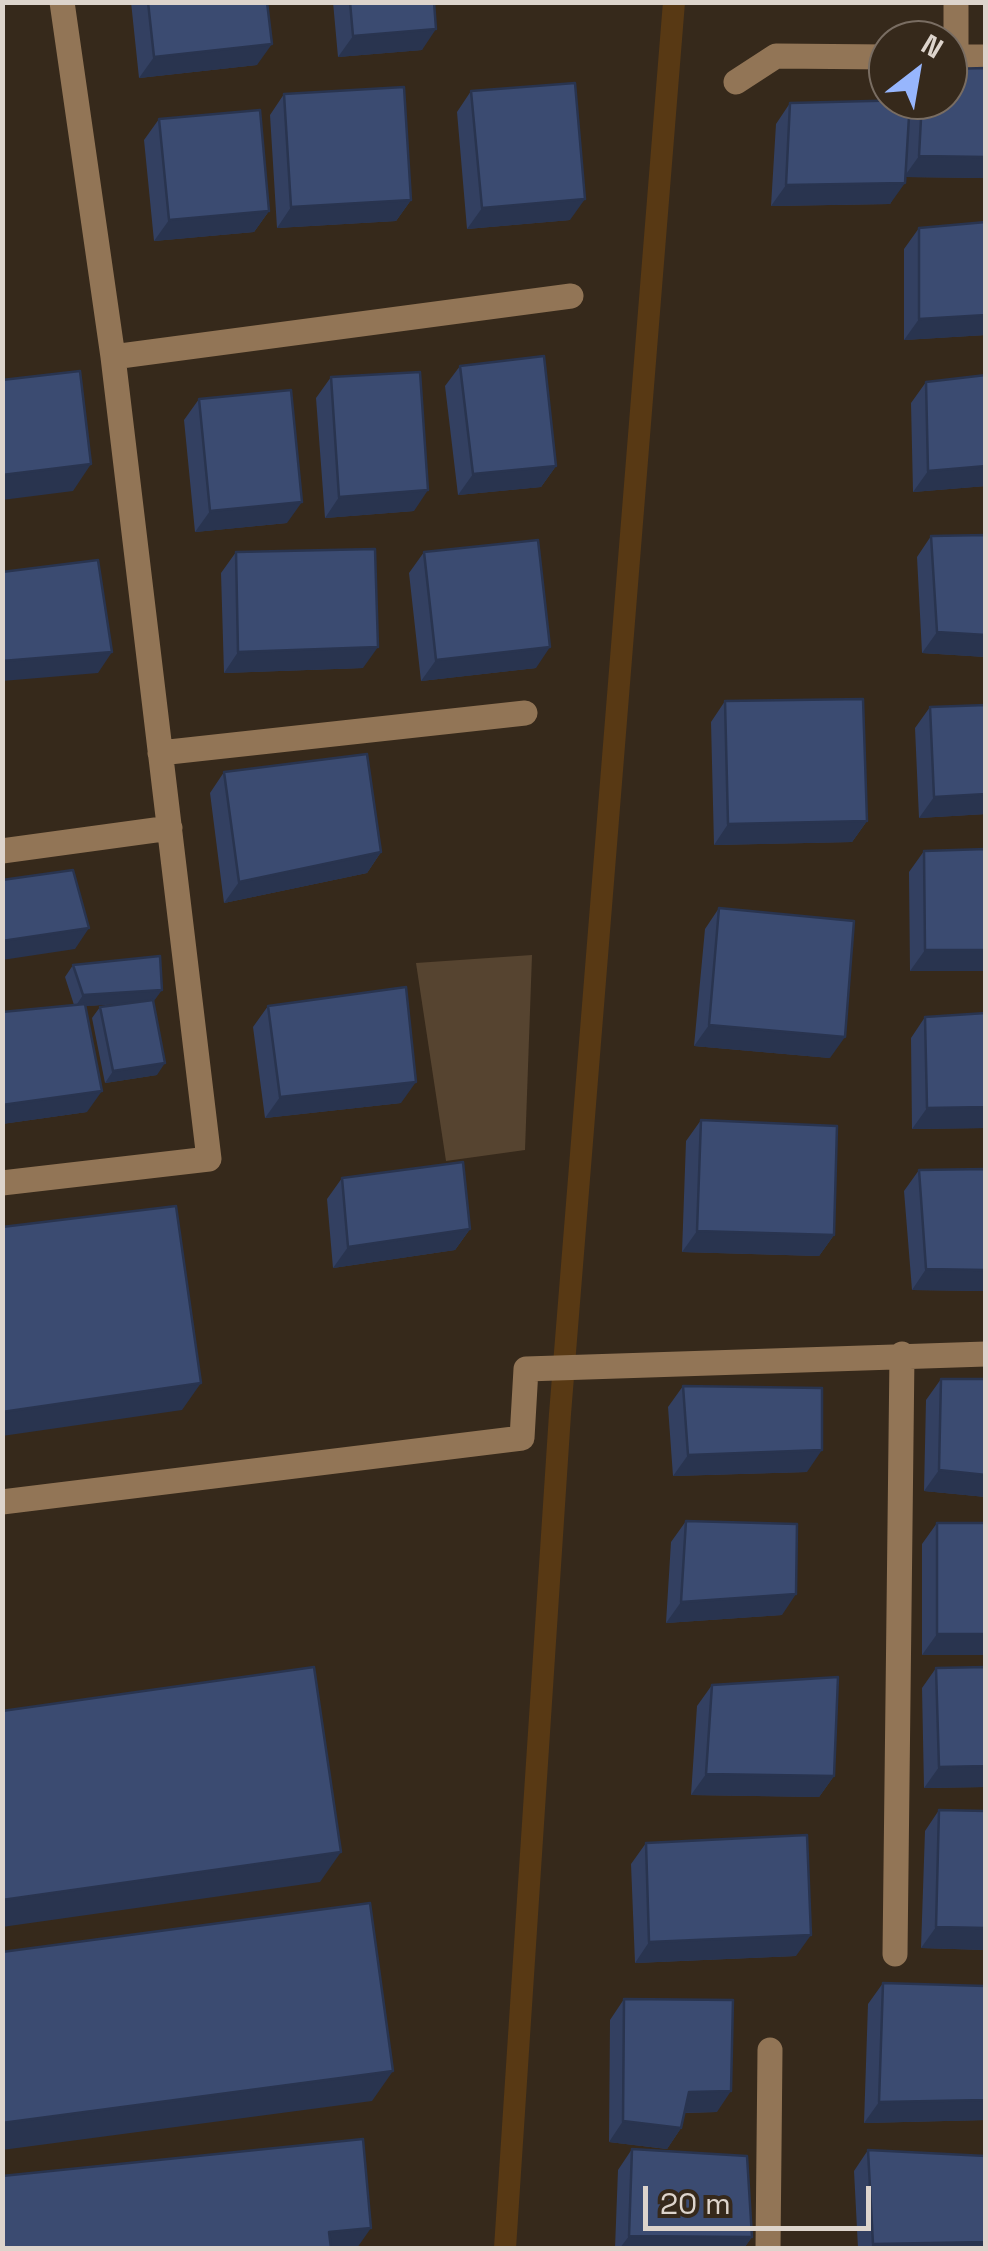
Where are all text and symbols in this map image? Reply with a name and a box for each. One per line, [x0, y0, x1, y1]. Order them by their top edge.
north arrow [868, 20, 968, 120]
text: N [915, 26, 950, 66]
scale bar [648, 2166, 876, 2228]
text: 20 m [660, 2184, 731, 2223]

